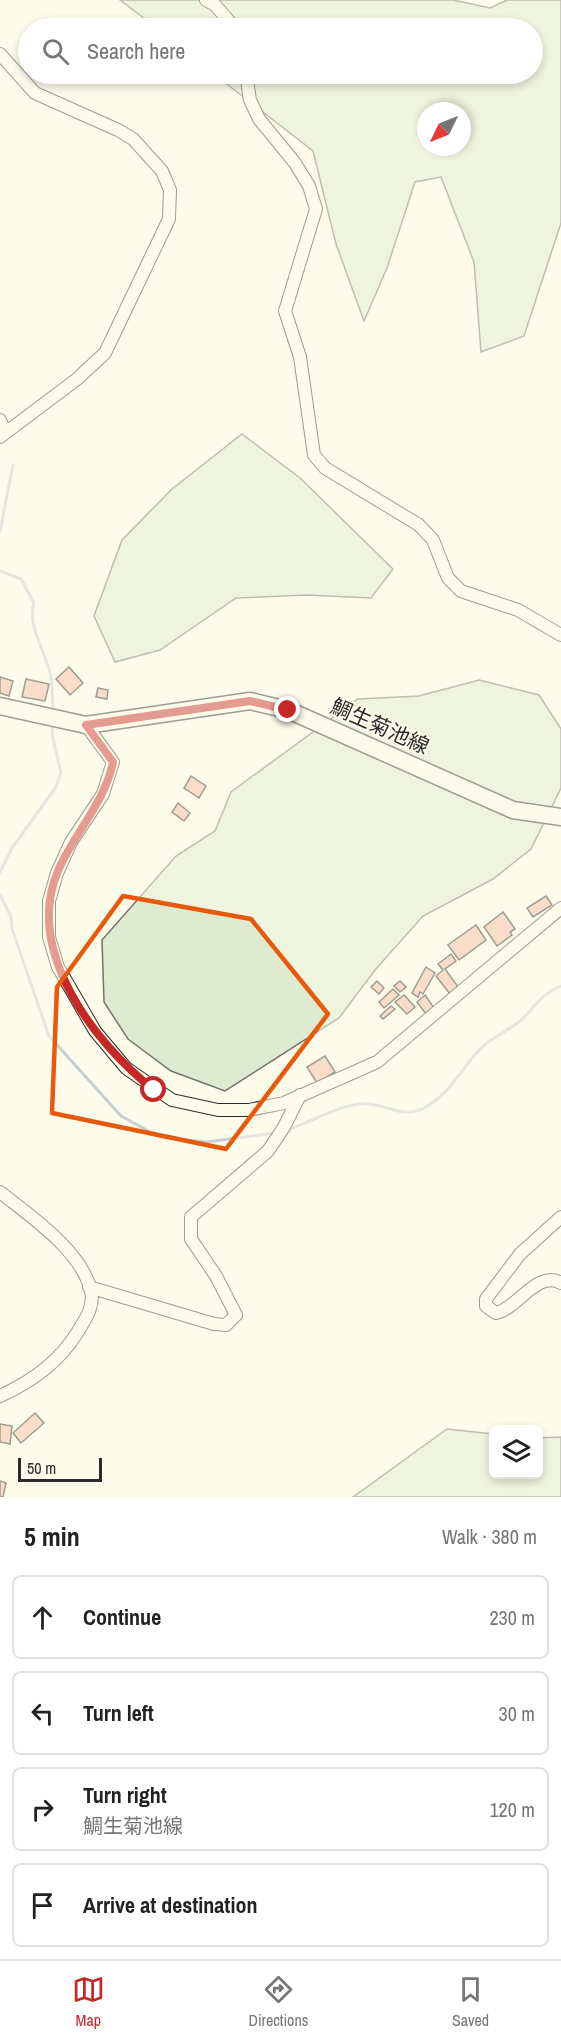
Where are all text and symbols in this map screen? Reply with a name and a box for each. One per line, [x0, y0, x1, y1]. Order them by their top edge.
search box [18, 18, 543, 84]
icon: search [39, 35, 72, 68]
text: Search here [87, 36, 185, 66]
north arrow [417, 102, 471, 156]
street label: 鯛生菊池線 [326, 691, 434, 761]
route end [274, 696, 300, 722]
route start [140, 1076, 166, 1102]
map controls [489, 1425, 543, 1479]
button: layers [489, 1425, 543, 1479]
scale bar [18, 1455, 102, 1482]
text: 50 m [27, 1457, 56, 1479]
text: 5 min [24, 1519, 80, 1554]
text: Walk · 380 m [442, 1523, 537, 1550]
icon: ahead [26, 1601, 59, 1634]
text: Continue [83, 1602, 161, 1632]
text: 230 m [489, 1604, 535, 1631]
icon: left [26, 1697, 59, 1730]
text: Turn left [83, 1698, 154, 1728]
text: 30 m [499, 1700, 535, 1727]
text: Turn right [83, 1780, 167, 1810]
icon: right [26, 1793, 59, 1826]
text: 120 m [489, 1796, 535, 1823]
text: 鯛生菊池線 [83, 1812, 183, 1839]
icon: arrive [26, 1889, 59, 1922]
text: Arrive at destination [83, 1890, 257, 1920]
tab: Map [72, 1973, 105, 2031]
tab: Directions [248, 1973, 308, 2031]
tab: Saved [452, 1973, 489, 2031]

